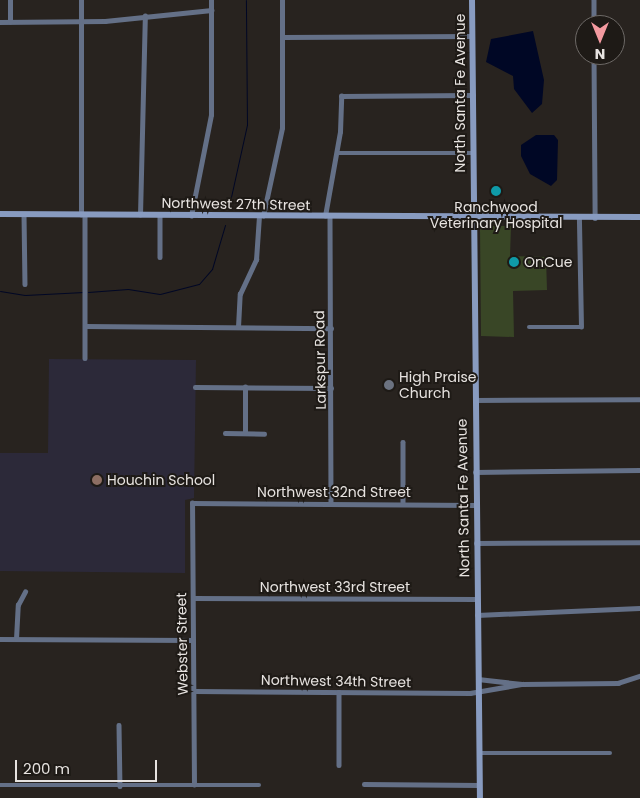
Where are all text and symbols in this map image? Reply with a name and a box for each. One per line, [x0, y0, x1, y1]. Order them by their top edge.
street label: North Santa Fe Avenue [452, 14, 468, 172]
north arrow [575, 15, 625, 65]
text: N [595, 44, 605, 64]
marker: Ranchwood Veterinary Hospital [490, 185, 502, 197]
street label: Northwest 27th Street [161, 194, 311, 214]
place label: Ranchwood Veterinary Hospital [430, 199, 562, 232]
place label: OnCue [524, 254, 572, 270]
marker: OnCue [508, 256, 520, 268]
street label: Larkspur Road [311, 310, 329, 410]
place label: High Praise Church [399, 369, 477, 402]
marker: High Praise Church [383, 379, 395, 391]
street label: North Santa Fe Avenue [453, 418, 473, 578]
place label: Houchin School [107, 472, 215, 488]
marker: Houchin School [91, 474, 103, 486]
street label: Northwest 32nd Street [257, 484, 411, 500]
street label: Northwest 33rd Street [260, 579, 410, 595]
street label: Webster Street [173, 592, 191, 696]
street label: Northwest 34th Street [261, 671, 411, 691]
scale bar [18, 750, 160, 782]
text: 200 m [23, 758, 70, 779]

